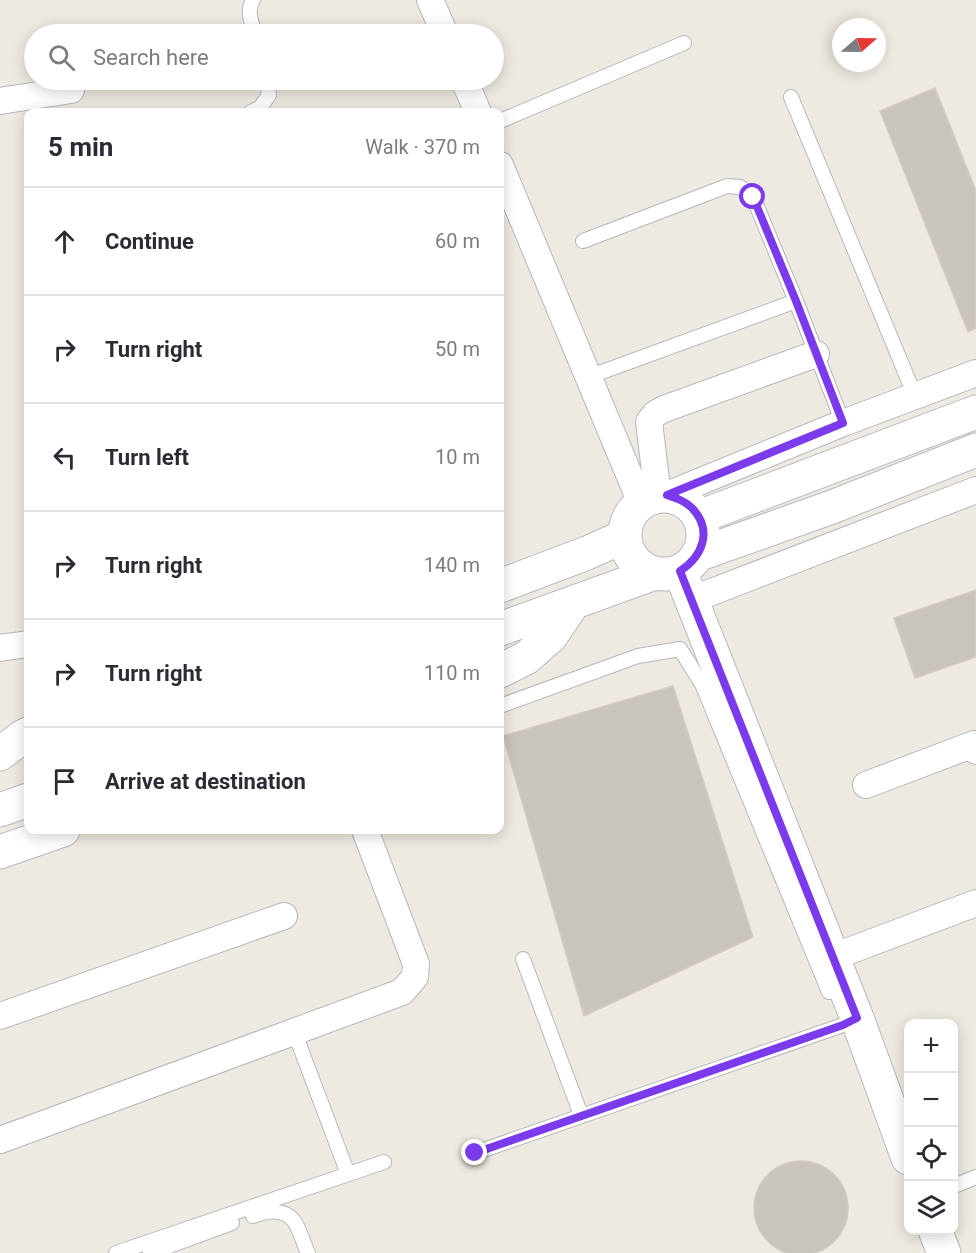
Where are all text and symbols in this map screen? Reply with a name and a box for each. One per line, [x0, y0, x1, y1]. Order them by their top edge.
north arrow [832, 18, 886, 72]
search box [24, 24, 504, 90]
icon: search [45, 41, 78, 74]
text: Search here [93, 45, 209, 70]
text: 5 min [48, 132, 113, 162]
text: Walk · 370 m [365, 135, 480, 159]
route start [739, 183, 765, 209]
icon: ahead [48, 225, 81, 258]
text: Continue [105, 229, 194, 254]
text: 60 m [435, 229, 480, 253]
icon: right [48, 333, 81, 366]
text: Turn right [105, 337, 202, 362]
text: 50 m [435, 337, 480, 361]
icon: left [48, 441, 81, 474]
text: Turn left [105, 445, 189, 470]
text: 10 m [435, 445, 480, 469]
icon: right [48, 549, 81, 582]
text: Turn right [105, 553, 202, 578]
text: 140 m [424, 553, 480, 577]
icon: right [48, 657, 81, 690]
text: Turn right [105, 661, 202, 686]
text: 110 m [424, 661, 480, 685]
icon: arrive [48, 765, 81, 798]
text: Arrive at destination [105, 769, 306, 794]
map controls [904, 1019, 958, 1235]
button: + [904, 1019, 958, 1073]
button: − [904, 1073, 958, 1127]
button: locate [904, 1127, 958, 1181]
route end [461, 1139, 487, 1165]
button: layers [904, 1181, 958, 1235]

